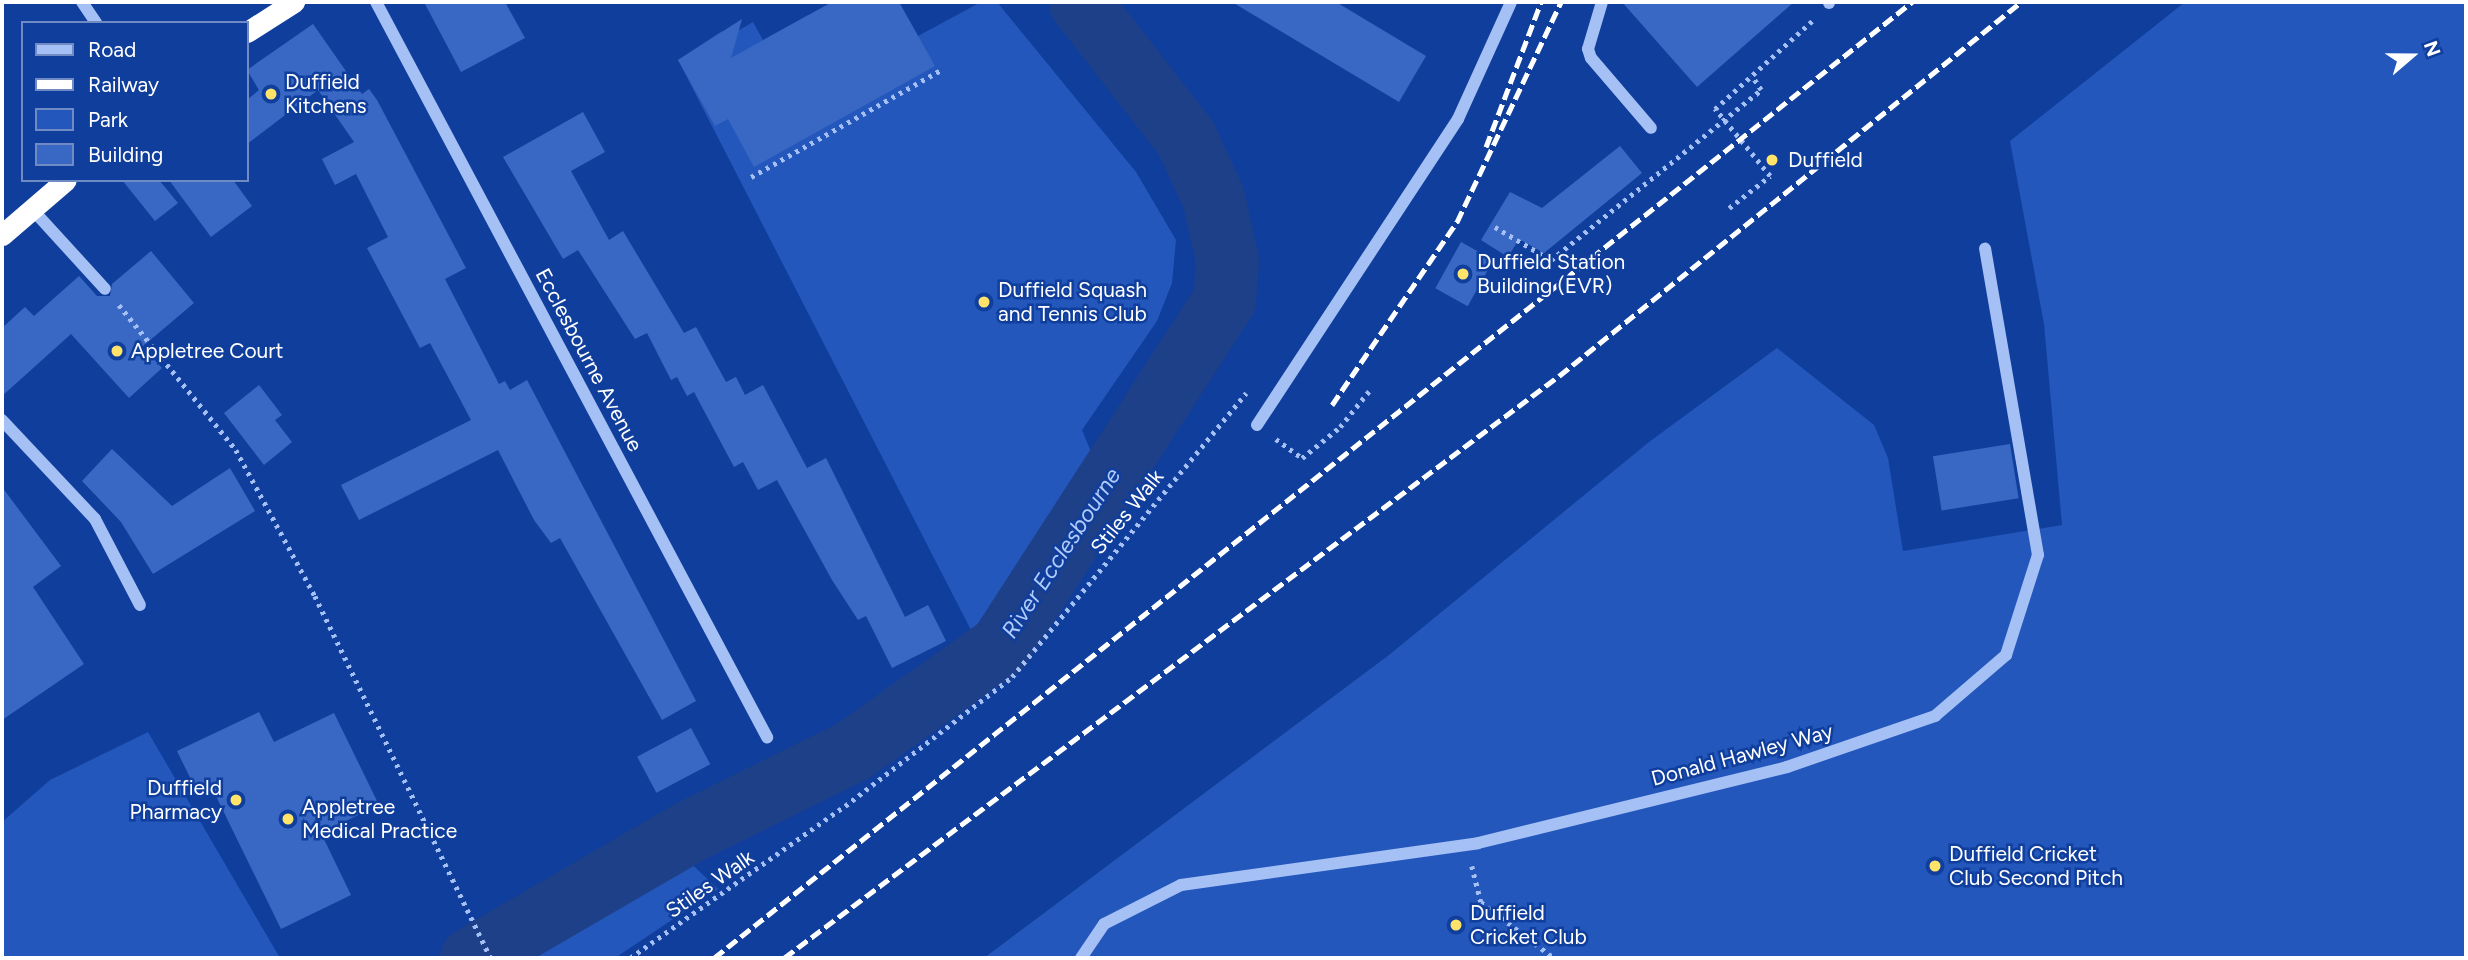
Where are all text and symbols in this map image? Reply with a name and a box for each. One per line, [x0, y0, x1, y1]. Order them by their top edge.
legend [21, 21, 248, 182]
north arrow [2377, 21, 2447, 91]
text: Road [88, 37, 136, 62]
text: N [2419, 38, 2446, 59]
place label: Duffield Kitchens [285, 69, 367, 119]
text: Railway [88, 72, 159, 97]
marker: Duffield Kitchens [263, 86, 279, 102]
text: Park [88, 107, 128, 132]
text: Building [88, 142, 163, 167]
place label: Duffield [1788, 147, 1863, 173]
marker: Duffield [1762, 150, 1782, 170]
place label: Duffield Station Building (EVR) [1477, 249, 1625, 299]
street label: Ecclesbourne Avenue [530, 264, 648, 456]
marker: Duffield Station Building (EVR) [1455, 266, 1471, 282]
place label: Duffield Squash and Tennis Club [998, 277, 1147, 327]
marker: Duffield Squash and Tennis Club [976, 294, 992, 310]
place label: Appletree Court [131, 338, 283, 364]
marker: Appletree Court [109, 343, 125, 359]
water label: River Ecclesbourne [996, 463, 1126, 643]
street label: Stiles Walk [1085, 465, 1169, 559]
street label: Donald Hawley Way [1648, 719, 1836, 791]
place label: Duffield Pharmacy [130, 775, 222, 825]
marker: Duffield Pharmacy [228, 792, 244, 808]
place label: Appletree Medical Practice [302, 794, 457, 844]
marker: Appletree Medical Practice [280, 811, 296, 827]
place label: Duffield Cricket Club Second Pitch [1949, 841, 2123, 891]
street label: Stiles Walk [661, 845, 759, 923]
marker: Duffield Cricket Club Second Pitch [1927, 858, 1943, 874]
place label: Duffield Cricket Club [1470, 900, 1587, 950]
marker: Duffield Cricket Club [1448, 917, 1464, 933]

